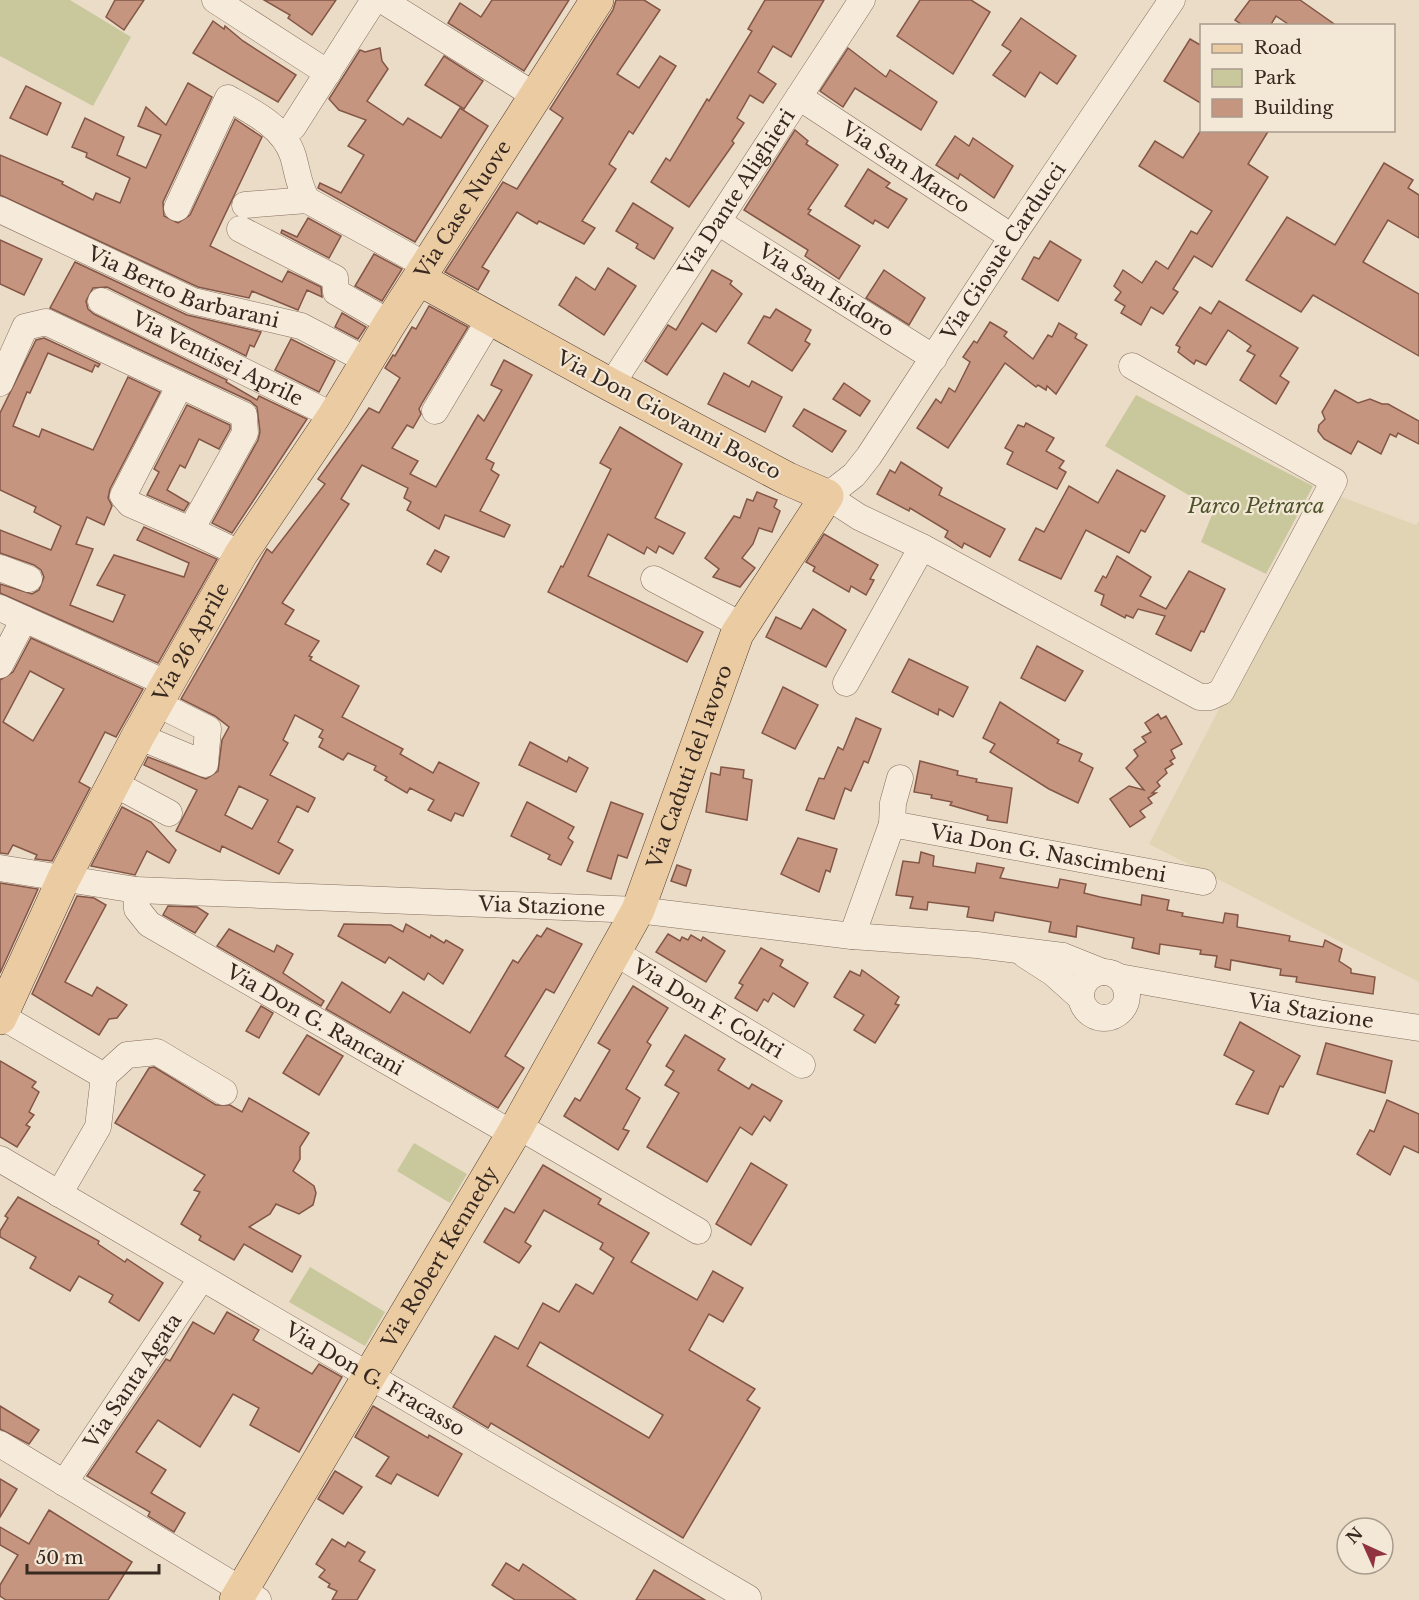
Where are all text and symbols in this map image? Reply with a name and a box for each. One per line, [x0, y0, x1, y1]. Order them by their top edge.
legend [1200, 24, 1395, 132]
text: Road [1254, 37, 1302, 59]
text: Park [1254, 67, 1296, 89]
text: Building [1254, 97, 1333, 119]
street label: Via Dante Alighieri [673, 104, 800, 281]
street label: Via San Marco [836, 116, 975, 218]
street label: Via Case Nuove [409, 136, 516, 284]
street label: Via Giosuè Carducci [935, 158, 1071, 345]
street label: Via San Isidoro [753, 238, 899, 342]
street label: Via Berto Barbarani [83, 241, 282, 333]
street label: Via Ventisei Aprile [127, 306, 307, 411]
street label: Via Don Giovanni Bosco [552, 345, 785, 484]
park label: Parco Petrarca [1187, 494, 1324, 518]
street label: Via 26 Aprile [148, 578, 234, 706]
street label: Via Caduti del lavoro [642, 661, 737, 873]
street label: Via Don G. Nascimbeni [928, 819, 1168, 887]
street label: Via Stazione [477, 892, 606, 921]
street label: Via Don F. Coltri [628, 954, 788, 1063]
street label: Via Don G. Rancani [221, 959, 408, 1080]
street label: Via Stazione [1245, 988, 1375, 1033]
street label: Via Robert Kennedy [376, 1162, 503, 1353]
street label: Via Santa Agata [78, 1308, 187, 1454]
street label: Via Don G. Fracasso [280, 1317, 469, 1441]
north arrow [1335, 1516, 1395, 1576]
text: N [1342, 1523, 1367, 1548]
scale bar [27, 1537, 159, 1575]
text: 50 m [36, 1547, 84, 1569]

